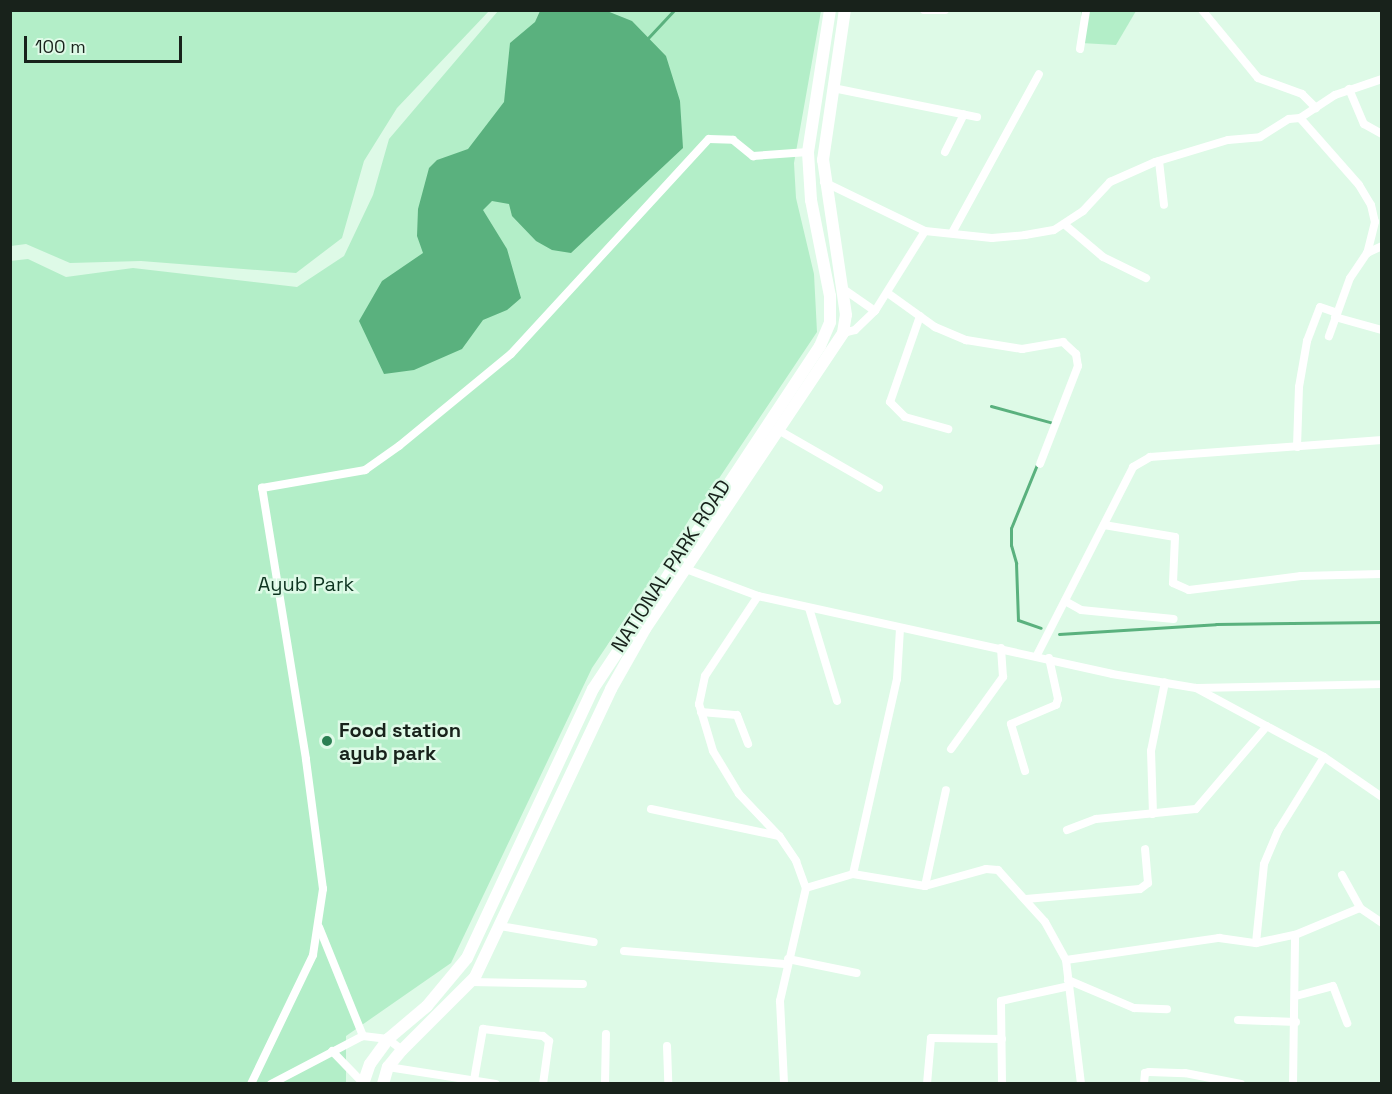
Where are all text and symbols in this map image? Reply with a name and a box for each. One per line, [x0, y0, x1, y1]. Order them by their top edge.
scale bar [27, 24, 184, 62]
text: 100 m [35, 35, 86, 58]
street label: NATIONAL PARK ROAD [606, 475, 736, 657]
park label: Ayub Park [258, 572, 354, 596]
place label: Food station ayub park [339, 718, 461, 765]
marker: Food station ayub park [320, 734, 334, 748]

